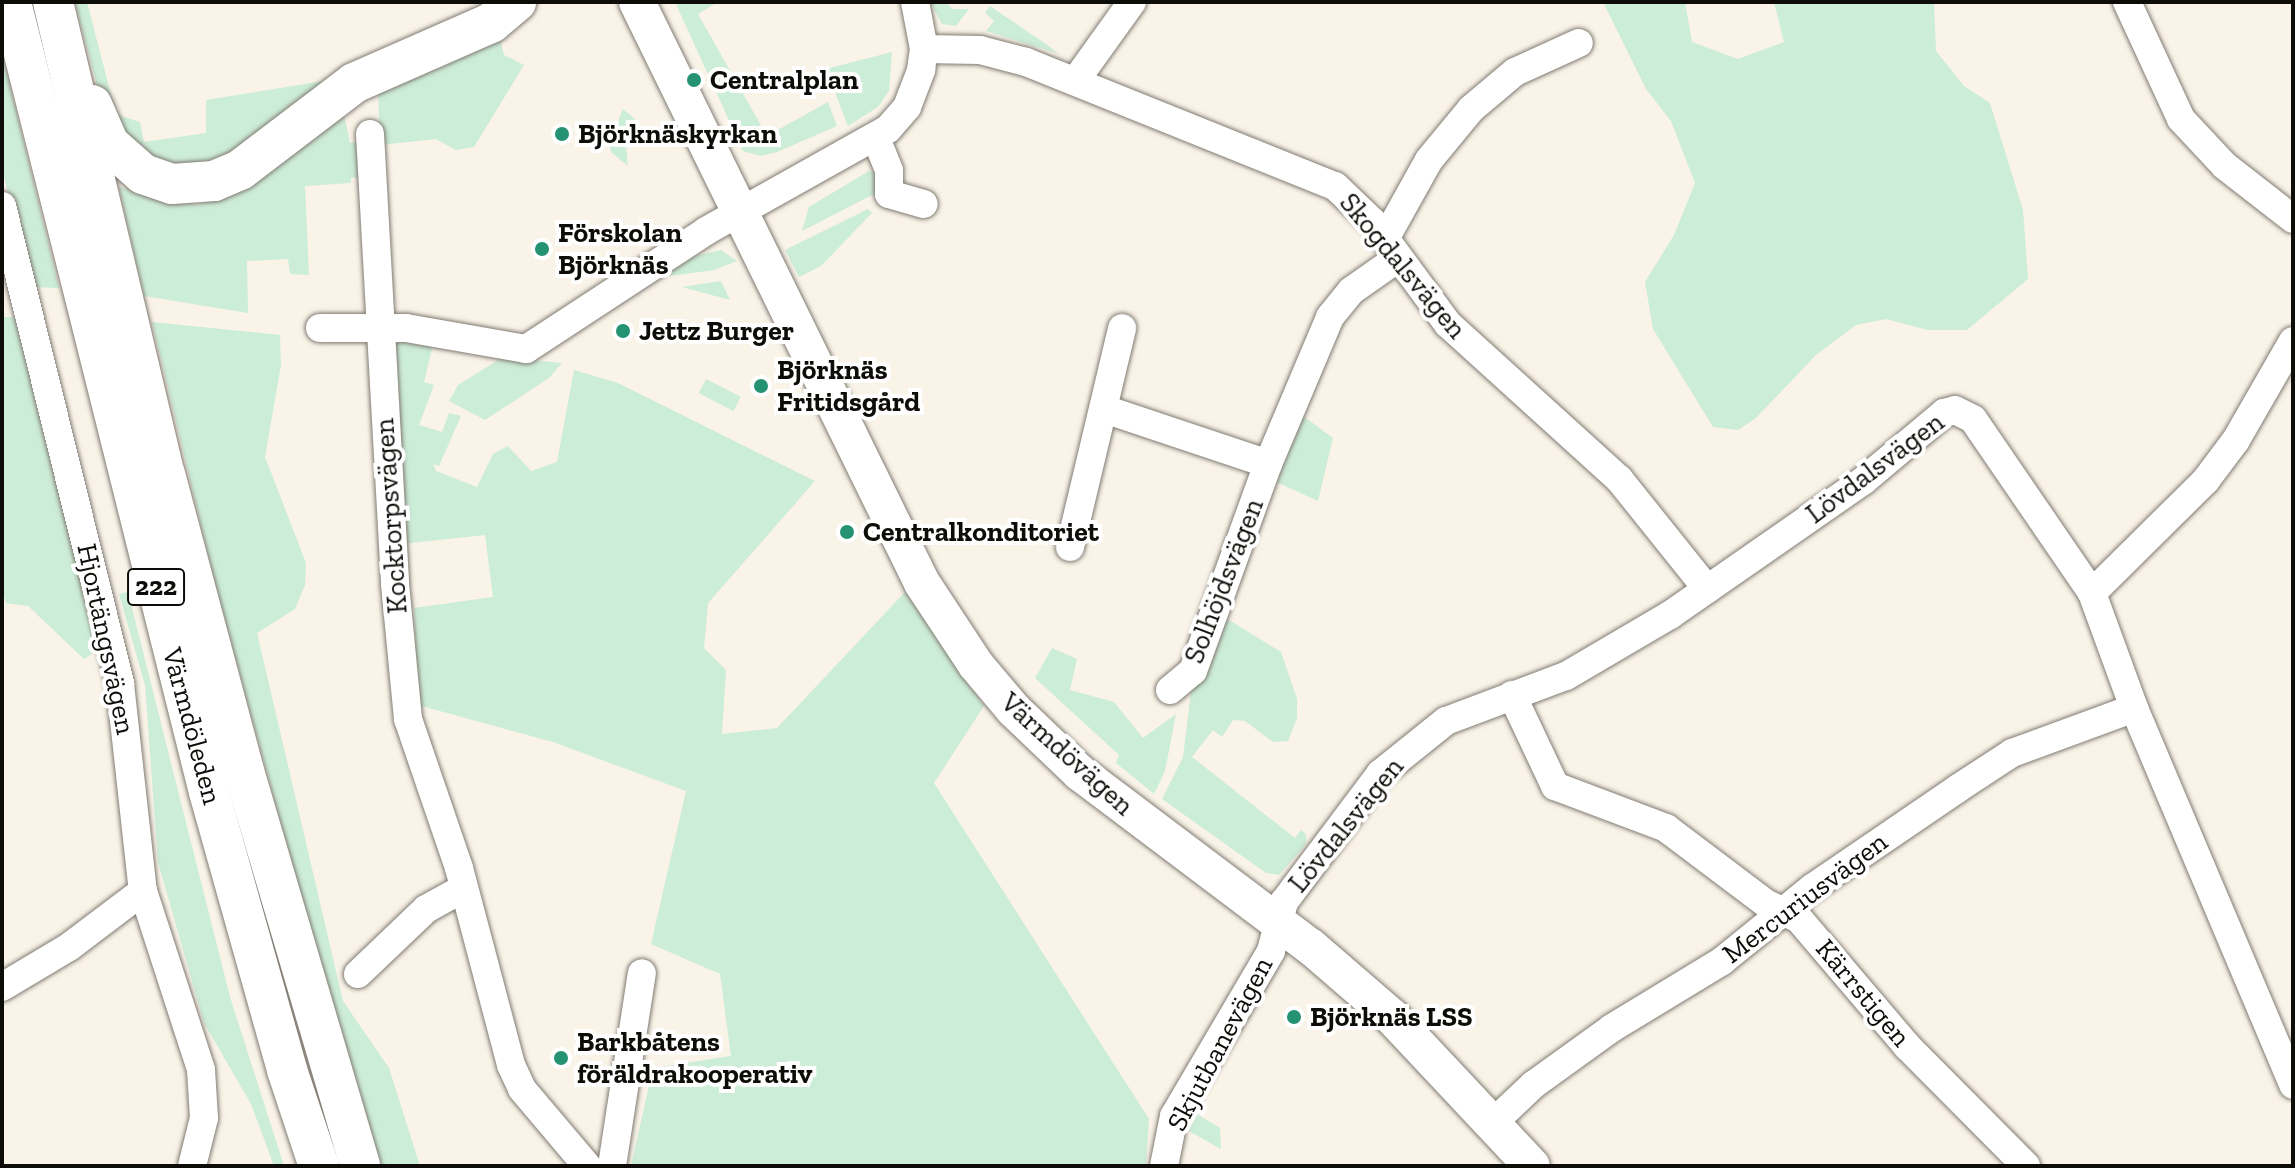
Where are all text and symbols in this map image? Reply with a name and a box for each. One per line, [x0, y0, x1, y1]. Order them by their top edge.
place label: Centralplan [710, 63, 859, 97]
marker: Centralplan [685, 71, 703, 89]
place label: Björknäskyrkan [578, 117, 777, 151]
marker: Björknäskyrkan [553, 125, 571, 143]
street label: Skogdalsvägen [1332, 186, 1474, 346]
place label: Förskolan Björknäs [558, 216, 682, 282]
marker: Förskolan Björknäs [533, 240, 551, 258]
place label: Jettz Burger [639, 314, 794, 348]
marker: Jettz Burger [614, 322, 632, 340]
place label: Björknäs Fritidsgård [777, 353, 920, 419]
marker: Björknäs Fritidsgård [752, 377, 770, 395]
street label: Lövdalsvägen [1799, 405, 1951, 531]
street label: Kocktorpsvägen [367, 417, 415, 615]
street label: Solhöjdsvägen [1177, 494, 1271, 668]
place label: Centralkonditoriet [863, 515, 1099, 549]
marker: Centralkonditoriet [838, 523, 856, 541]
street label: Hjortängsvägen [69, 541, 143, 737]
road number: 222 [126, 565, 186, 609]
street label: Värmdöleden [155, 644, 229, 808]
street label: Värmdövägen [994, 685, 1140, 823]
street label: Lövdalsvägen [1281, 751, 1411, 899]
street label: Mercuriusvägen [1716, 825, 1894, 971]
street label: Kärrstigen [1808, 932, 1918, 1054]
street label: Skjutbanevägen [1160, 951, 1280, 1137]
place label: Björknäs LSS [1310, 1000, 1473, 1034]
marker: Björknäs LSS [1285, 1008, 1303, 1026]
place label: Barkbåtens föräldrakooperativ [577, 1025, 813, 1091]
marker: Barkbåtens föräldrakooperativ [552, 1049, 570, 1067]

